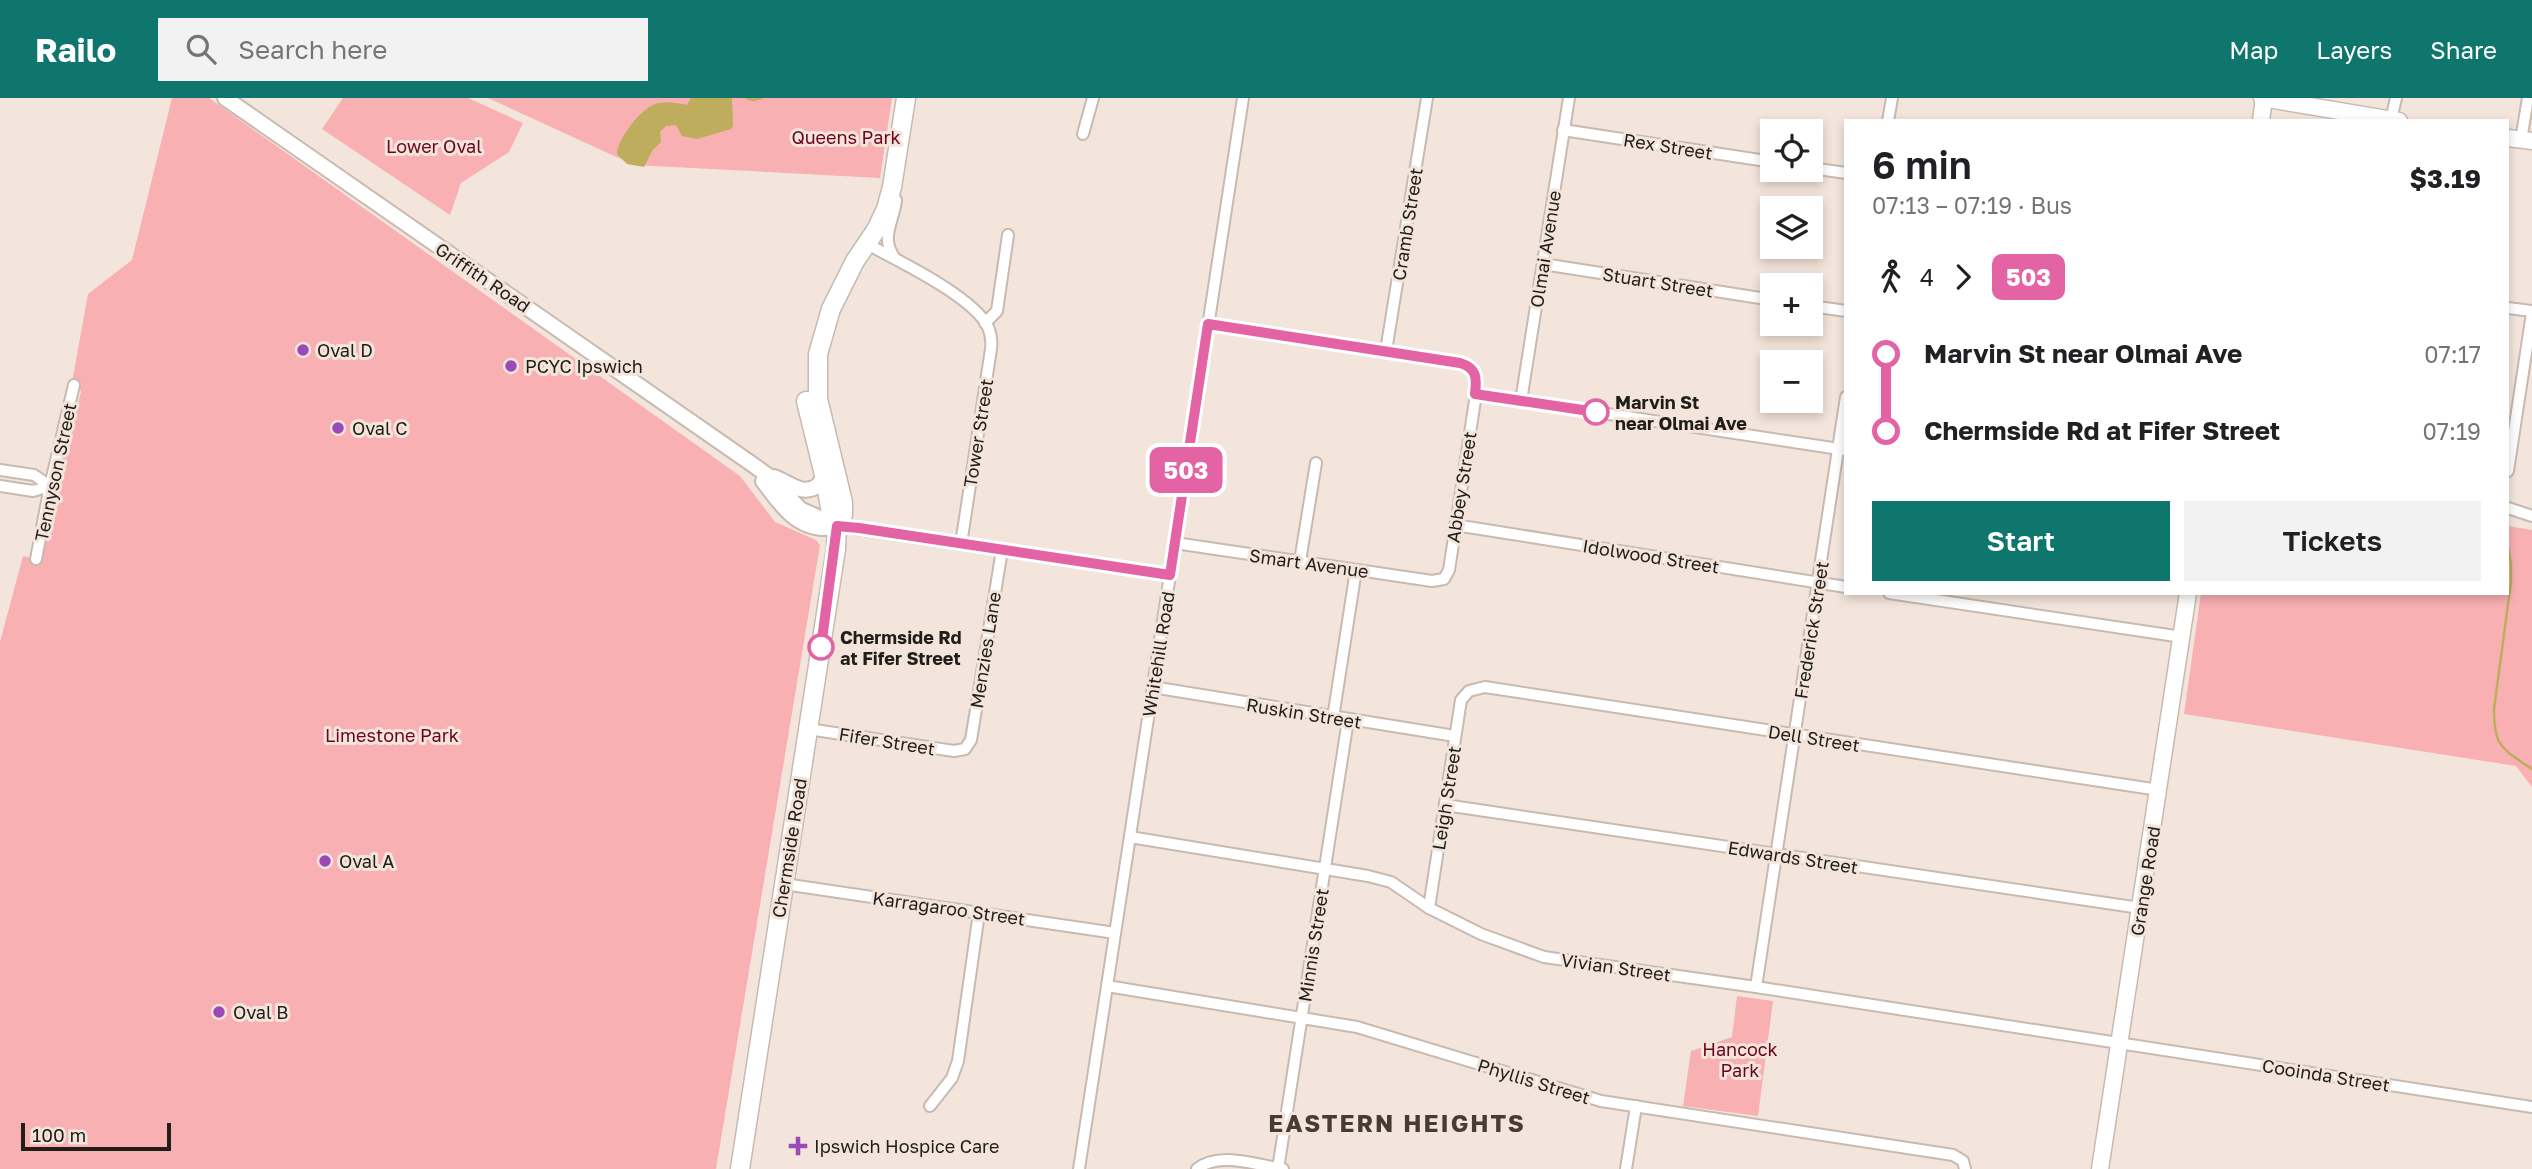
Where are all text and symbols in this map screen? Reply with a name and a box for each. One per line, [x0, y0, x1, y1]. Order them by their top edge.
search box [158, 18, 648, 81]
text: Railo [35, 30, 116, 69]
icon: search [182, 30, 220, 68]
text: Search here [238, 34, 387, 65]
text: Map [2229, 35, 2278, 64]
text: Layers [2316, 35, 2392, 64]
text: Share [2430, 35, 2497, 64]
map controls [1760, 119, 1823, 413]
button: locate [1760, 119, 1823, 182]
park label: Queens Park [791, 126, 901, 148]
street label: Rex Street [1622, 128, 1714, 164]
park label: Lower Oval [386, 135, 482, 157]
text: 6 min [1872, 142, 1972, 187]
text: $3.19 [2409, 163, 2481, 194]
street label: Cramb Street [1387, 166, 1427, 282]
street label: Olmai Avenue [1525, 189, 1565, 309]
text: 07:13 – 07:19 · Bus [1872, 191, 2072, 219]
button: layers [1760, 196, 1823, 259]
street label: Griffith Road [431, 237, 535, 317]
icon: walk [1872, 258, 1910, 296]
icon: forward [1944, 258, 1982, 296]
street label: Stuart Street [1601, 262, 1715, 302]
text: 503 [2006, 262, 2051, 291]
text: 4 [1920, 263, 1934, 291]
button: + [1760, 273, 1823, 336]
text: Marvin St near Olmai Ave [1924, 338, 2242, 369]
place label: Oval D [317, 339, 373, 361]
text: 07:17 [2424, 340, 2481, 368]
marker: Oval D [295, 342, 311, 358]
button: − [1760, 350, 1823, 413]
place label: PCYC Ipswich [525, 355, 643, 377]
marker: PCYC Ipswich [503, 358, 519, 374]
street label: Tower Street [959, 377, 997, 489]
place label: Marvin St near Olmai Ave [1615, 391, 1747, 434]
marker: Marvin St near Olmai Ave [1583, 399, 1609, 425]
street label: Tennyson Street [30, 401, 80, 543]
text: Chermside Rd at Fifer Street [1924, 415, 2280, 446]
place label: Oval C [352, 417, 408, 439]
text: 07:19 [2423, 417, 2481, 445]
marker: Oval C [330, 420, 346, 436]
street label: Abbey Street [1441, 430, 1481, 544]
line badge: 503 [1146, 447, 1226, 493]
text: 503 [1164, 455, 1208, 484]
button: Start [1872, 501, 2170, 581]
button: Tickets [2184, 501, 2481, 581]
street label: Idolwood Street [1581, 534, 1721, 578]
street label: Smart Avenue [1248, 544, 1370, 582]
street label: Frederick Street [1789, 560, 1833, 700]
street label: Menzies Lane [965, 590, 1005, 710]
street label: Whitehill Road [1137, 590, 1179, 718]
place label: Chermside Rd at Fifer Street [840, 626, 962, 669]
marker: Chermside Rd at Fifer Street [808, 634, 834, 660]
street label: Ruskin Street [1245, 693, 1363, 733]
street label: Dell Street [1767, 720, 1861, 756]
street label: Fifer Street [837, 723, 937, 759]
park label: Limestone Park [325, 724, 459, 746]
street label: Leigh Street [1427, 744, 1465, 852]
street label: Chermside Road [767, 777, 811, 919]
street label: Grange Road [2125, 825, 2165, 937]
street label: Edwards Street [1726, 836, 1860, 878]
place label: Oval A [339, 850, 394, 872]
marker: Oval A [317, 853, 333, 869]
street label: Karragaroo Street [871, 886, 1027, 930]
street label: Minnis Street [1293, 887, 1333, 1003]
street label: Vivian Street [1560, 948, 1672, 986]
place label: Oval B [233, 1001, 288, 1023]
marker: Oval B [211, 1004, 227, 1020]
park label: Hancock Park [1702, 1038, 1778, 1081]
street label: Phyllis Street [1475, 1053, 1593, 1109]
street label: Cooinda Street [2261, 1054, 2391, 1096]
district label: EASTERN HEIGHTS [1268, 1108, 1526, 1137]
scale bar [21, 1120, 172, 1152]
text: 100 m [32, 1123, 86, 1146]
place label: Ipswich Hospice Care [814, 1135, 999, 1157]
marker: Ipswich Hospice Care [788, 1136, 808, 1156]

